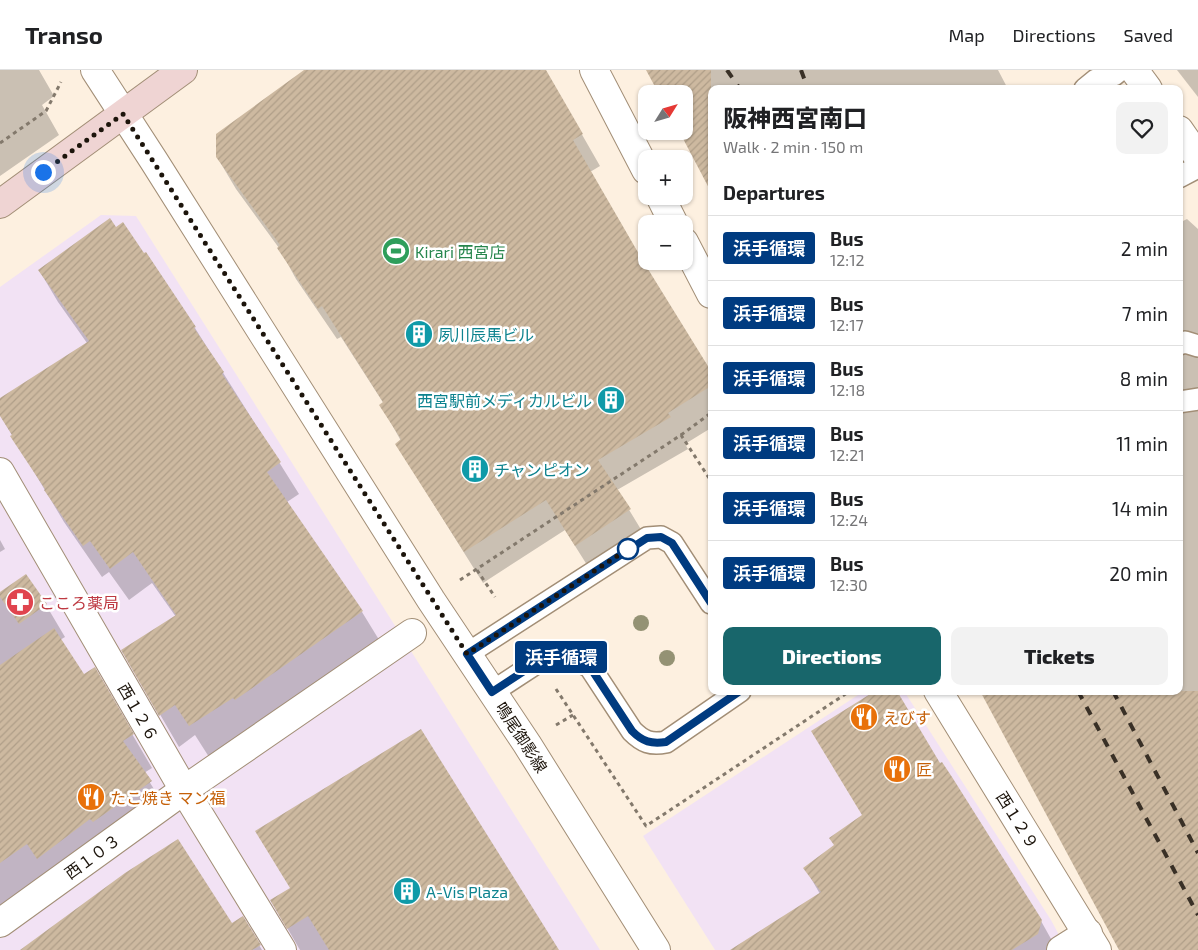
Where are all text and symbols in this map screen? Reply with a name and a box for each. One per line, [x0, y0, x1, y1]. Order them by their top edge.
text: Transo [25, 20, 103, 49]
text: Map [948, 24, 985, 46]
text: Directions [1013, 24, 1096, 46]
text: Saved [1124, 24, 1173, 46]
north arrow [638, 85, 692, 140]
map controls [638, 85, 693, 270]
button: heart [1116, 102, 1168, 154]
text: 阪神西宮南口 [723, 103, 867, 132]
text: Walk · 2 min · 150 m [723, 137, 863, 156]
button: + [638, 150, 693, 205]
your location [31, 160, 56, 185]
text: Departures [723, 181, 825, 204]
button: − [638, 215, 693, 270]
text: Bus [830, 227, 864, 250]
sports icon: Kirari 西宮店 [381, 236, 411, 266]
text: 浜手循環 [733, 237, 805, 259]
text: 2 min [1121, 237, 1168, 260]
place label: Kirari 西宮店 [415, 242, 506, 261]
text: 12:12 [830, 250, 865, 269]
text: Bus [830, 292, 864, 315]
text: 浜手循環 [733, 302, 805, 324]
text: 7 min [1122, 302, 1168, 325]
text: 12:17 [830, 315, 864, 334]
building icon: 夙川辰馬ビル [404, 319, 434, 349]
place label: 夙川辰馬ビル [438, 325, 534, 344]
text: Bus [830, 357, 864, 380]
text: 浜手循環 [733, 367, 805, 389]
text: 8 min [1120, 367, 1168, 390]
text: 12:18 [830, 380, 865, 399]
building icon: 西宮駅前メディカルビル [596, 385, 626, 415]
place label: 西宮駅前メディカルビル [417, 391, 592, 410]
text: Bus [830, 422, 864, 445]
text: 浜手循環 [733, 432, 805, 454]
text: 11 min [1116, 432, 1168, 455]
text: 12:21 [830, 445, 865, 464]
building icon: チャンピオン [460, 454, 490, 484]
place label: チャンピオン [494, 460, 590, 479]
text: Bus [830, 487, 864, 510]
text: 浜手循環 [733, 497, 805, 519]
text: 14 min [1112, 497, 1168, 520]
text: 12:24 [830, 510, 868, 529]
unlabelled marker [617, 538, 639, 560]
text: Bus [830, 552, 864, 575]
text: 浜手循環 [733, 562, 805, 584]
text: 20 min [1109, 562, 1168, 585]
text: 12:30 [830, 575, 868, 594]
pharmacy icon: こころ薬局 [5, 587, 35, 617]
place label: こころ薬局 [39, 593, 119, 612]
button: Directions [723, 627, 941, 685]
button: Tickets [951, 627, 1168, 685]
line badge: 浜手循環 [526, 641, 596, 673]
text: 浜手循環 [525, 646, 597, 668]
street label: 西１２６ [115, 680, 163, 744]
street label: 鳴尾御影線 [492, 698, 552, 776]
restaurant icon: えびす [849, 702, 879, 732]
place label: えびす [883, 708, 931, 727]
restaurant icon: 匠 [882, 754, 912, 784]
place label: 匠 [916, 760, 932, 779]
restaurant icon: たこ焼き マン福 [76, 782, 106, 812]
place label: たこ焼き マン福 [110, 788, 226, 807]
street label: 西１２９ [993, 788, 1043, 852]
street label: 西１０３ [61, 830, 123, 882]
building icon: A-Vis Plaza [392, 876, 422, 906]
place label: A-Vis Plaza [426, 882, 508, 901]

